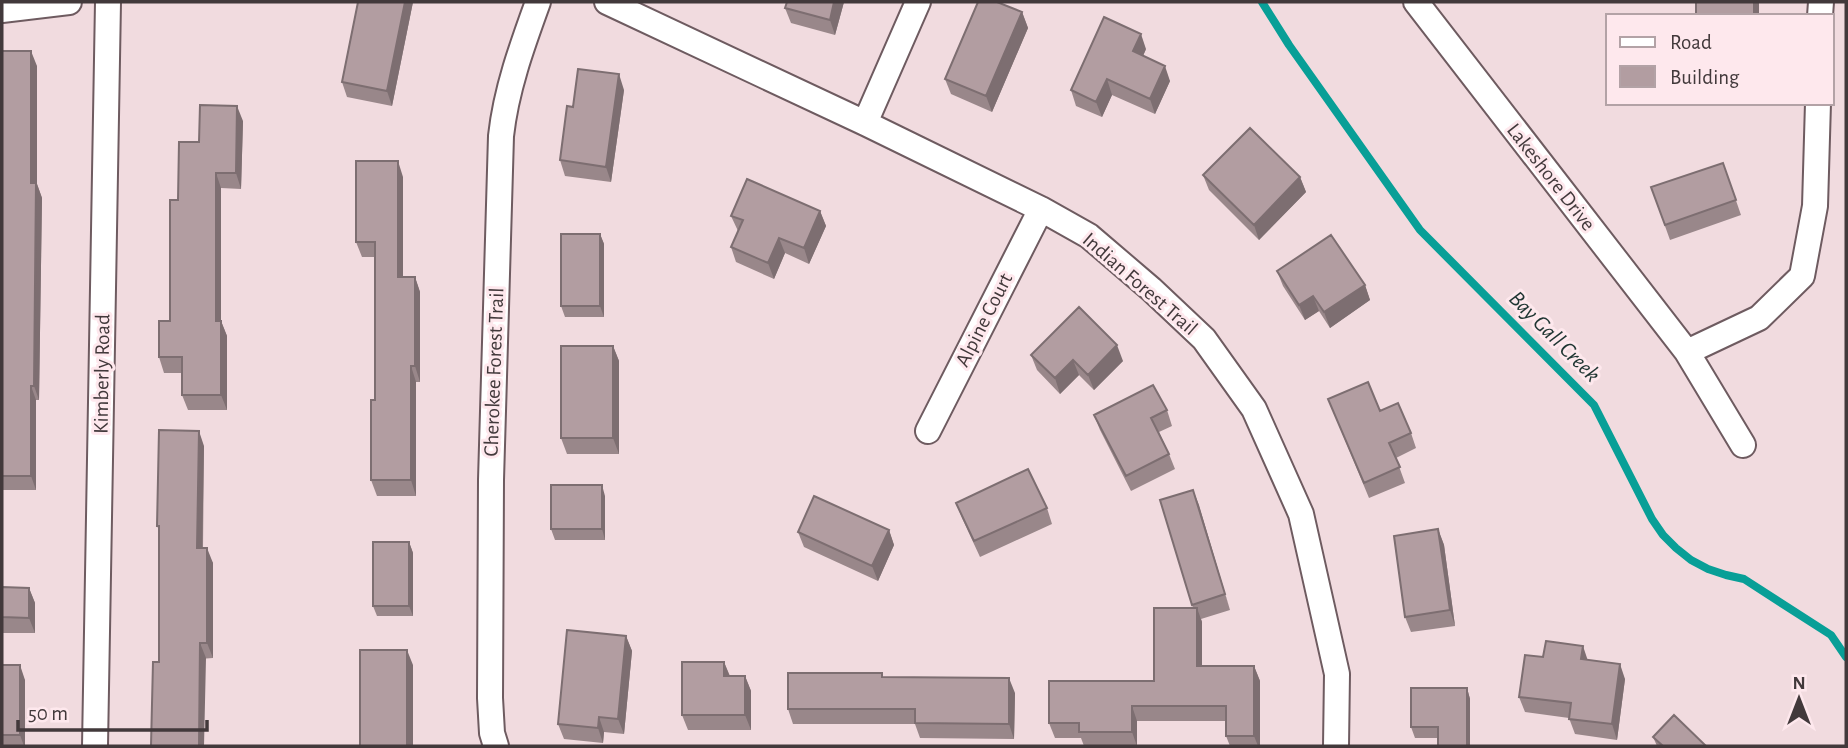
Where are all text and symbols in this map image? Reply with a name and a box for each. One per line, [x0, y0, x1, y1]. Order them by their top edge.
legend [1606, 14, 1834, 105]
text: Road [1670, 32, 1712, 53]
text: Building [1670, 67, 1740, 88]
street label: Lakeshore Drive [1503, 119, 1599, 235]
street label: Indian Forest Trail [1079, 229, 1201, 339]
street label: Alpine Court [952, 270, 1017, 370]
street label: Cherokee Forest Trail [481, 287, 507, 457]
water label: Bay Gall Creek [1504, 287, 1604, 387]
street label: Kimberly Road [90, 314, 114, 434]
north arrow [1764, 664, 1834, 734]
text: N [1792, 674, 1806, 693]
scale bar [18, 688, 206, 732]
text: 50 m [28, 703, 68, 724]

